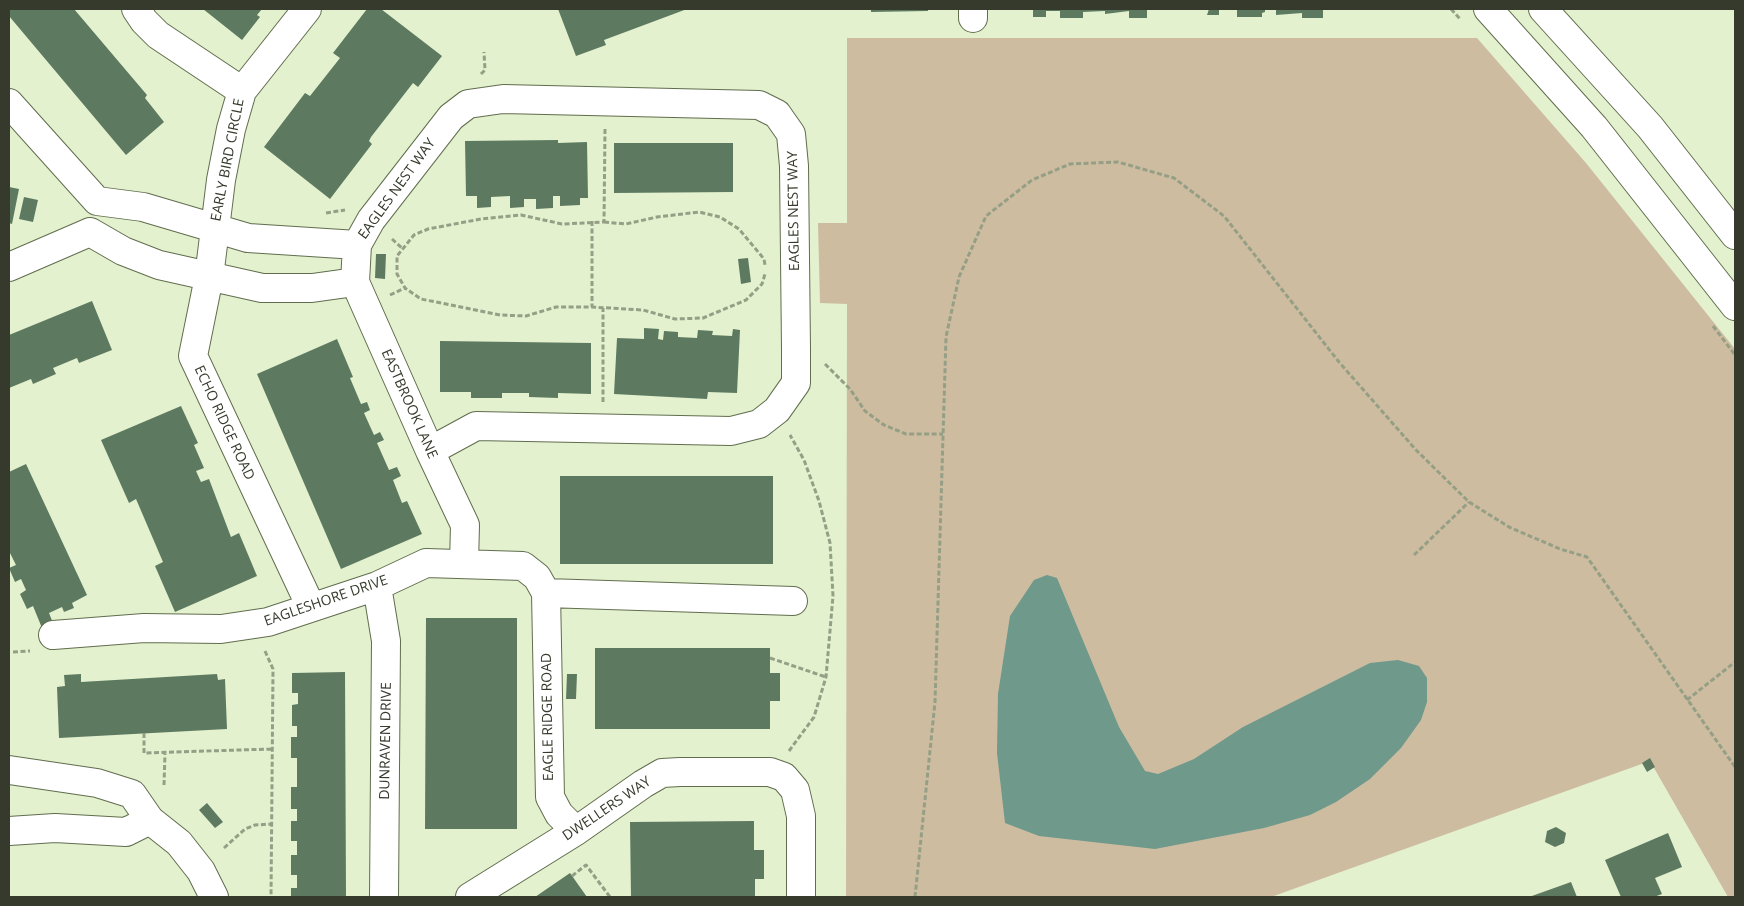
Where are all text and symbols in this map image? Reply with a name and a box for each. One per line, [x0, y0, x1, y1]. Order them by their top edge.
street label: EARLY BIRD CIRCLE [208, 97, 248, 223]
street label: EAGLES NEST WAY [355, 135, 439, 243]
street label: EAGLES NEST WAY [785, 151, 803, 271]
street label: EASTBROOK LANE [377, 347, 441, 461]
street label: ECHO RIDGE ROAD [190, 363, 258, 483]
street label: EAGLESHORE DRIVE [262, 572, 390, 630]
street label: EAGLE RIDGE ROAD [538, 653, 558, 781]
street label: DUNRAVEN DRIVE [377, 682, 395, 800]
street label: DWELLERS WAY [560, 773, 654, 845]

